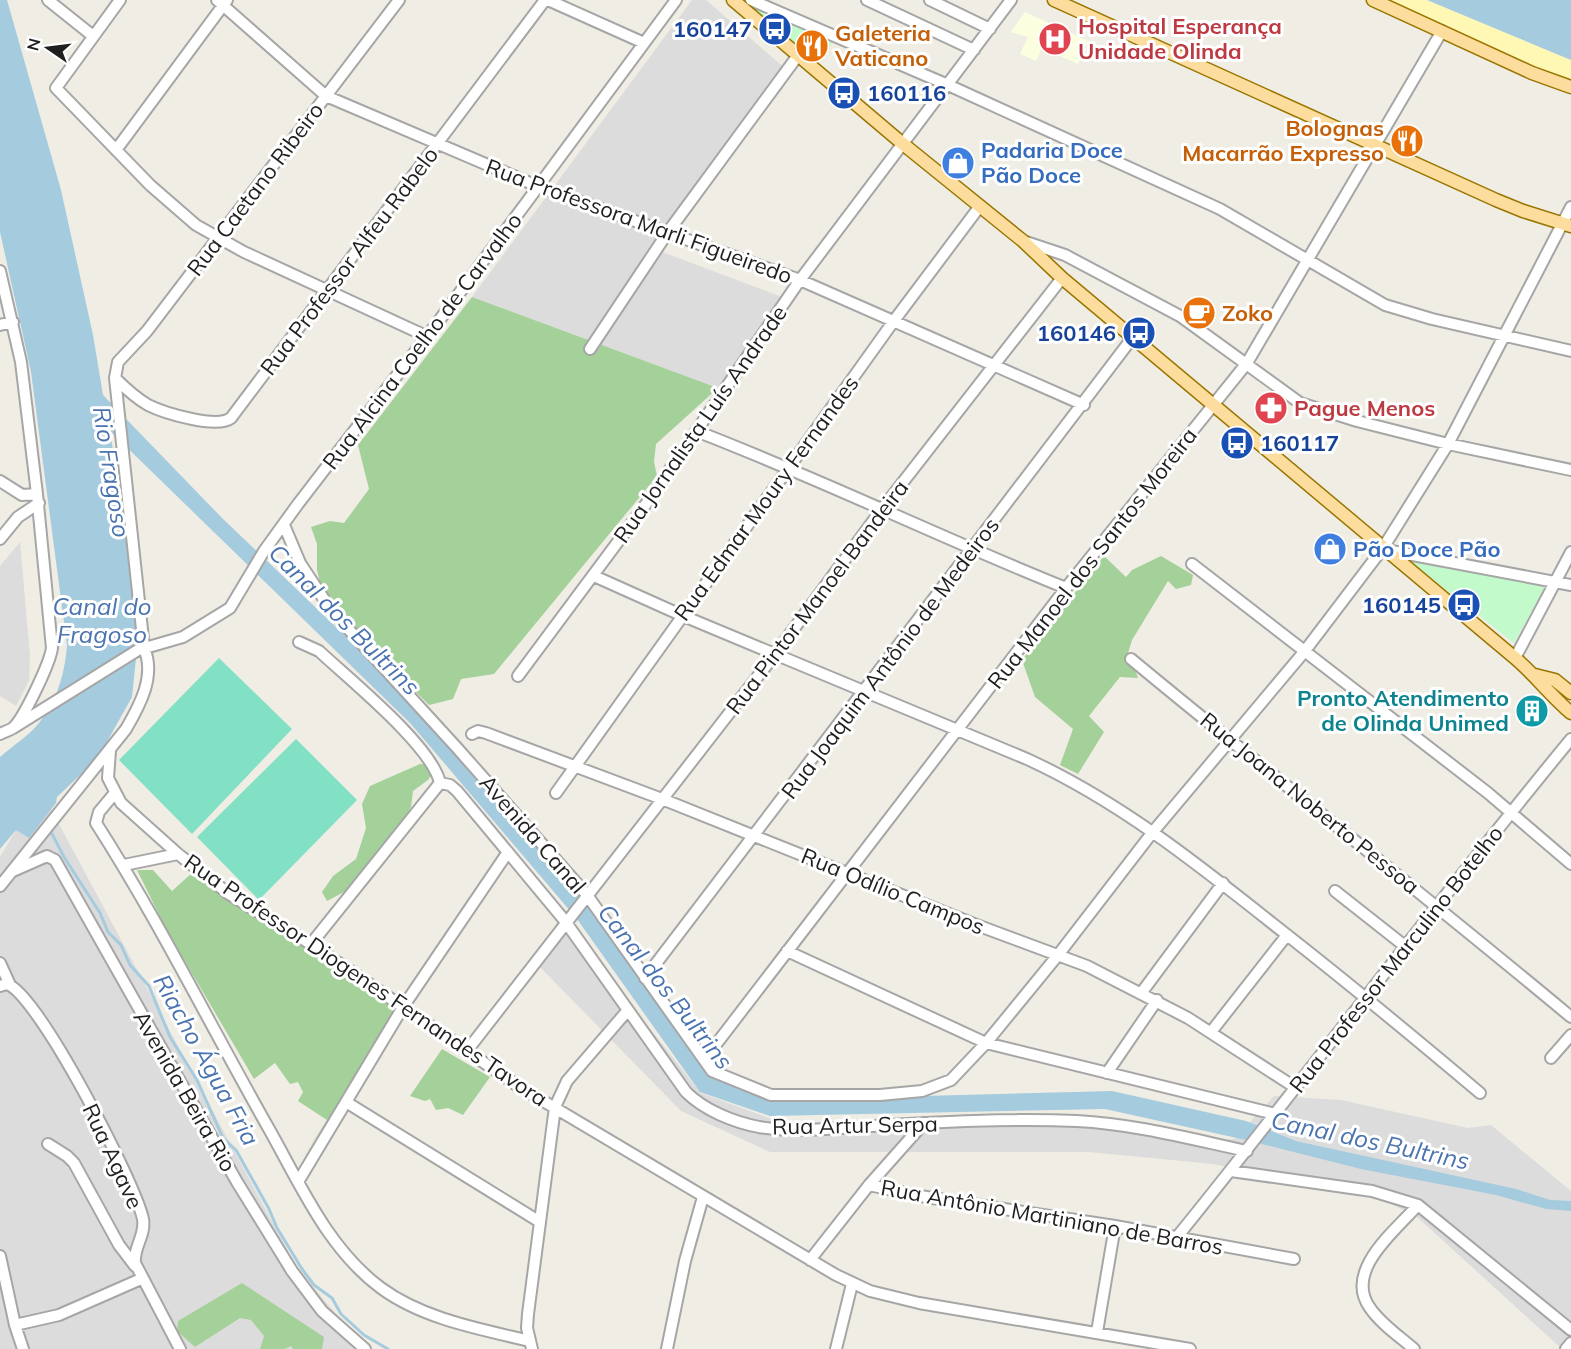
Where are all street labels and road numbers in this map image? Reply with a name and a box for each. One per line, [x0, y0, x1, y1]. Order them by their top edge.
street label: Rua Caetano Ribeiro [181, 97, 329, 281]
street label: Rua Professor Alfeu Rabelo [254, 141, 444, 381]
street label: Rua Professora Marli Figueiredo [482, 152, 796, 290]
street label: Rua Alcina Coelho de Carvalho [316, 207, 528, 475]
street label: Rua Jornalista Luís Andrade [607, 300, 793, 548]
street label: Rua Edmar Moury Fernandes [668, 370, 864, 626]
street label: Rua Manoel dos Santos Moreira [981, 422, 1203, 694]
street label: Rua Pintor Manoel Bandeira [720, 474, 914, 720]
street label: Rua Joaquim Antônio de Medeiros [775, 512, 1005, 804]
street label: Rua Joana Noberto Pessoa [1195, 706, 1425, 900]
street label: Avenida Canal [474, 769, 592, 899]
street label: Rua Professor Marculino Botelho [1283, 820, 1509, 1098]
street label: Rua Odílio Campos [797, 841, 989, 941]
street label: Rua Professor Diogenes Fernandes Tavora [179, 848, 553, 1112]
street label: Avenida Beira Rio [128, 1005, 242, 1177]
street label: Rua Agave [76, 1099, 150, 1213]
street label: Rua Artur Serpa [772, 1110, 938, 1140]
street label: Rua Antônio Martiniano de Barros [879, 1173, 1225, 1261]

